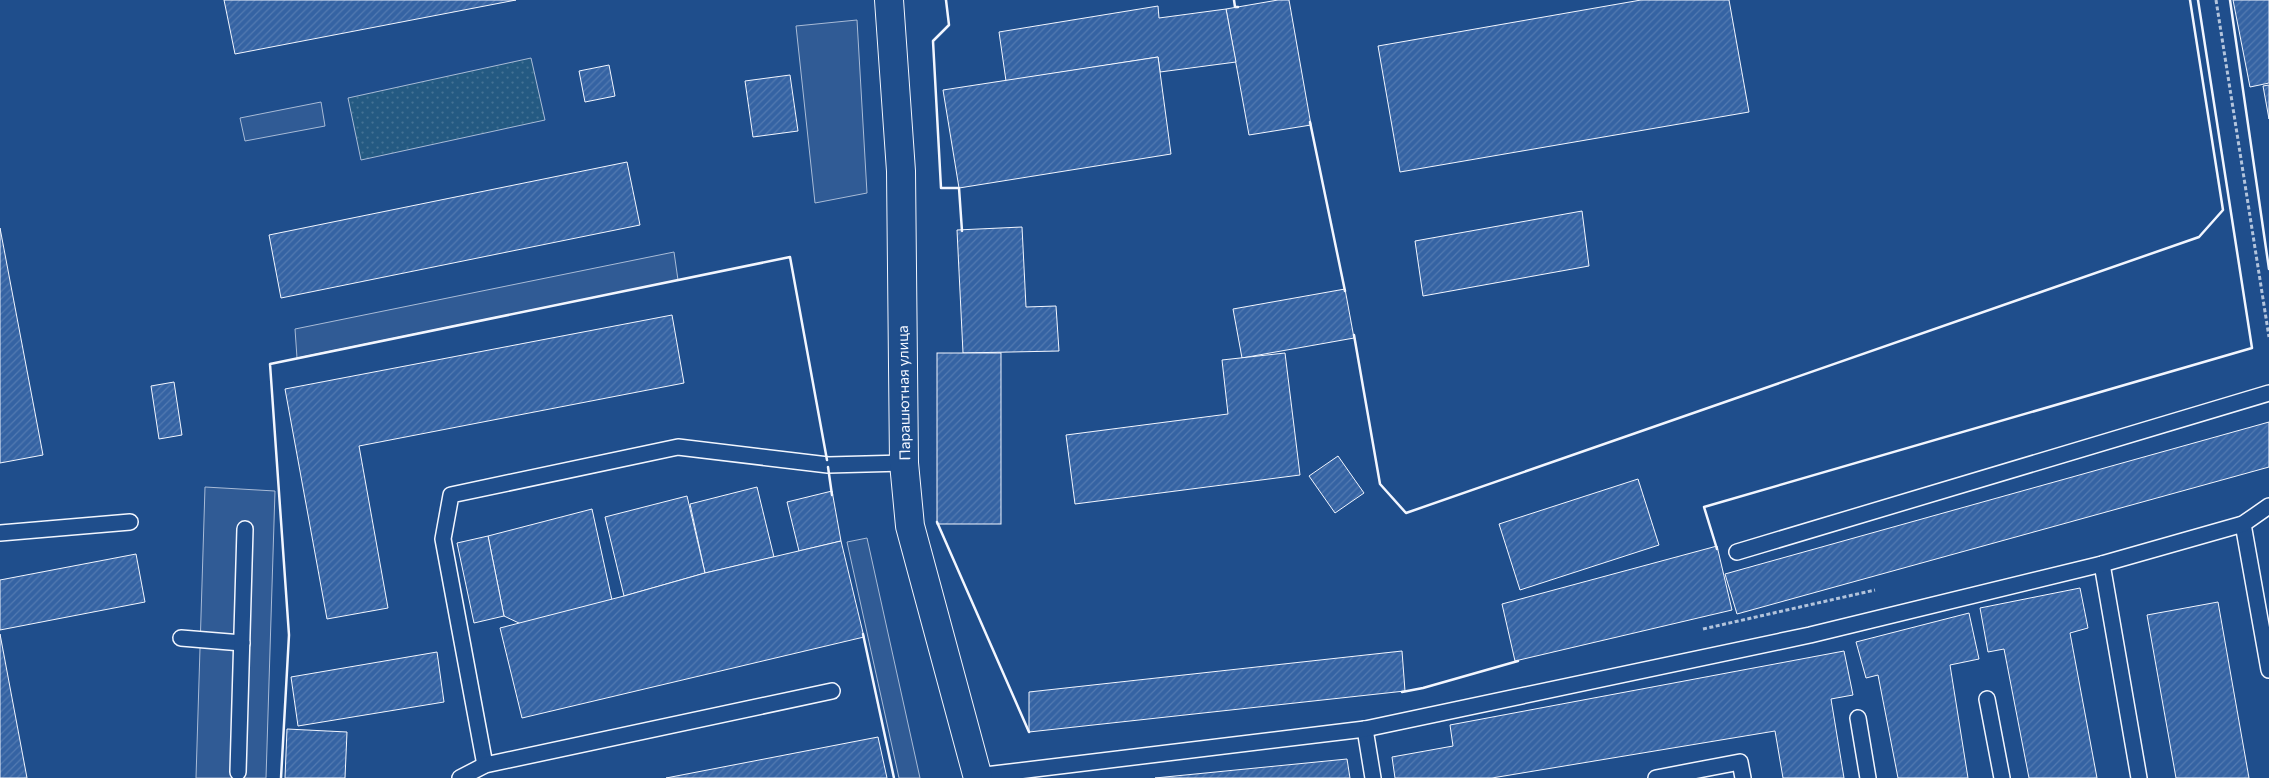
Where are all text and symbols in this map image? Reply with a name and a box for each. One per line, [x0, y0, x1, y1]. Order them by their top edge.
street label: Парашютная улица [893, 325, 913, 461]

